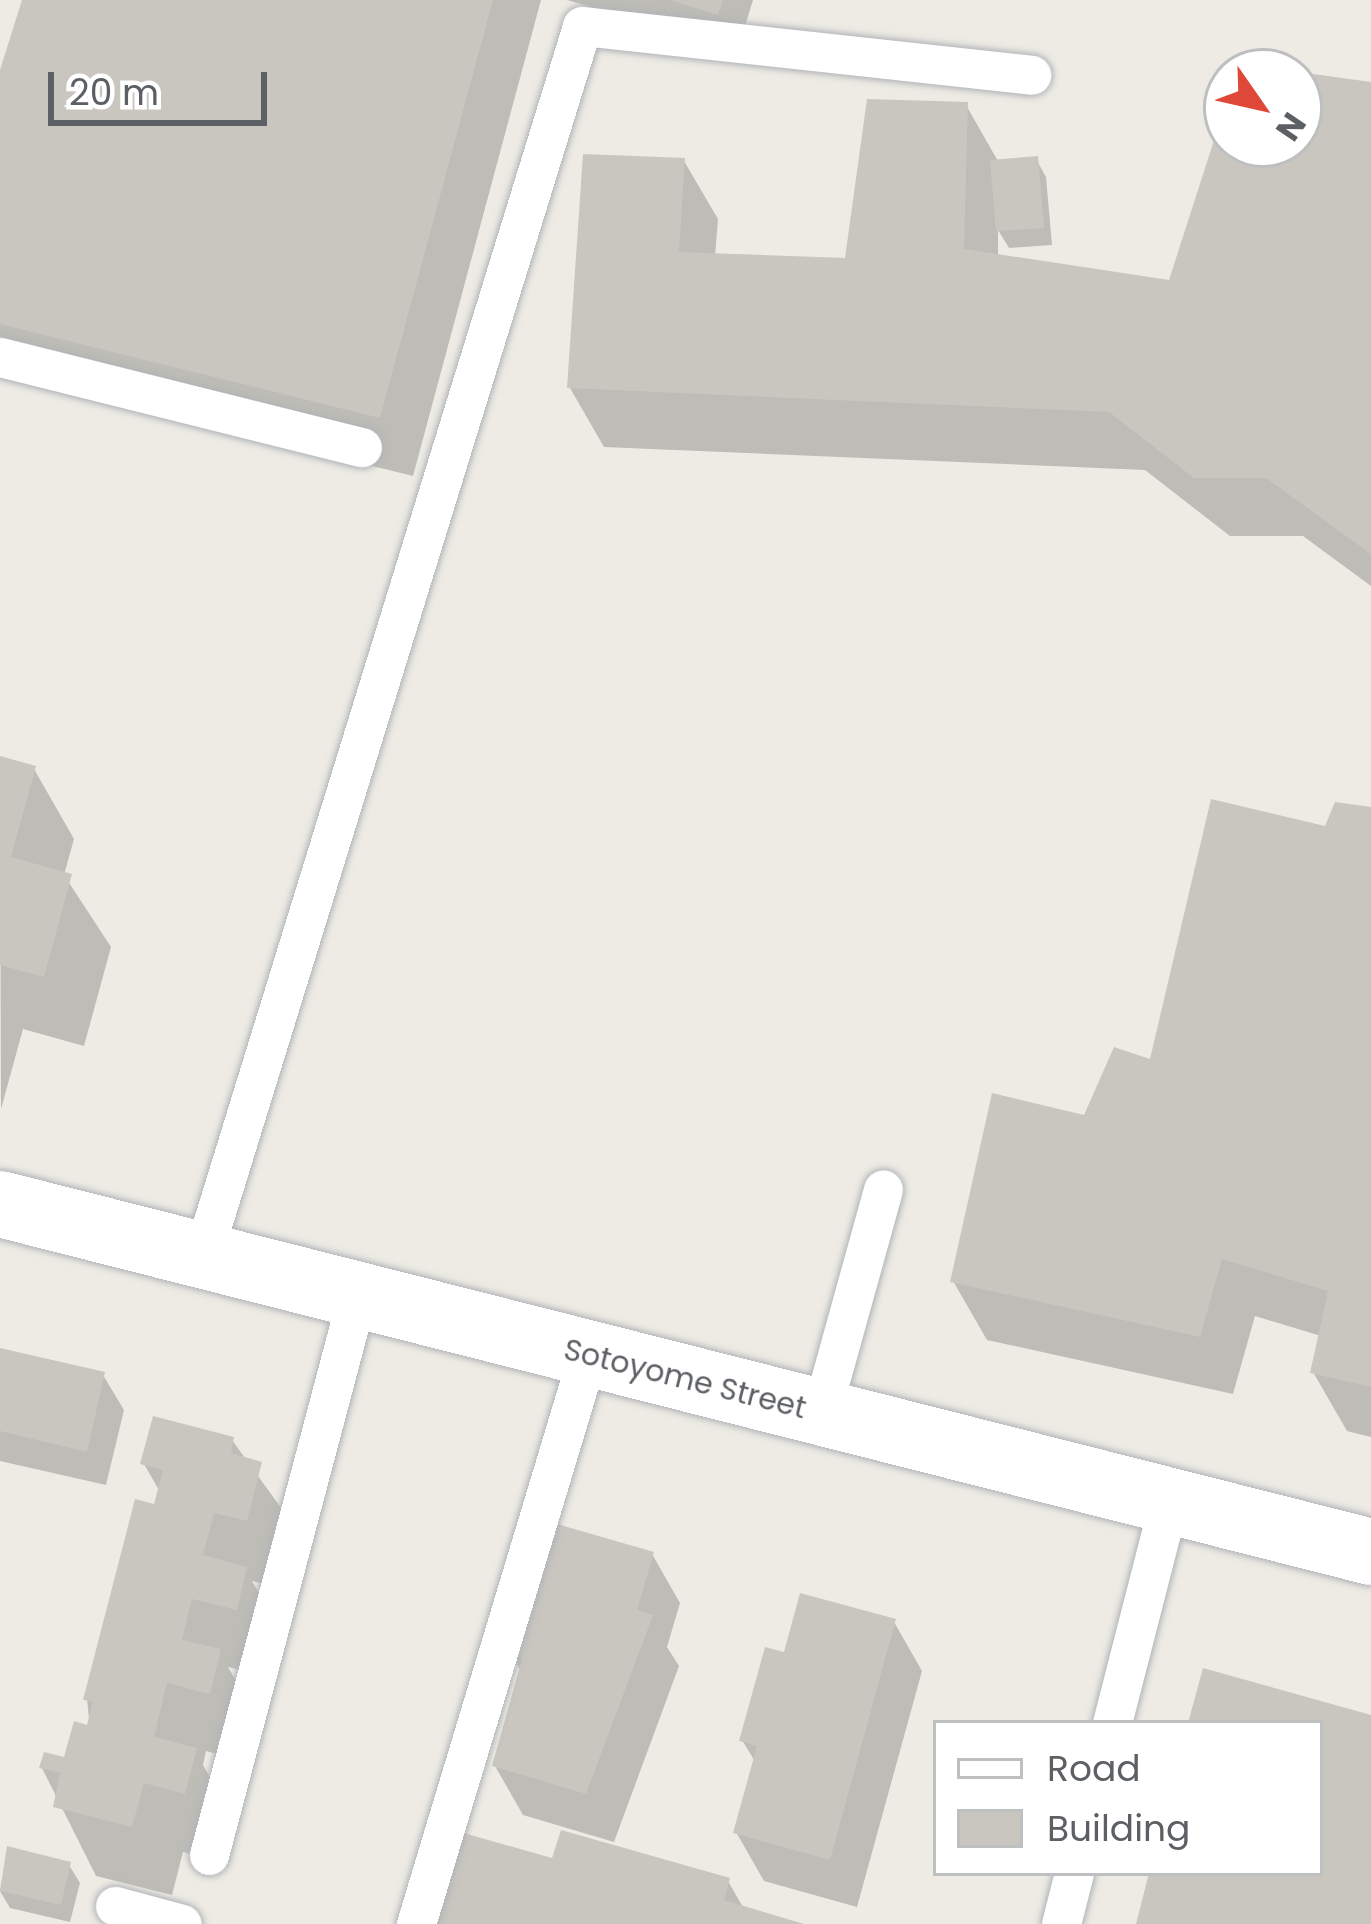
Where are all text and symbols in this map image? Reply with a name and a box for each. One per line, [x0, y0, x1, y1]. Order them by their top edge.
scale bar [54, 48, 273, 122]
north arrow [1203, 48, 1323, 168]
text: 20 m [69, 67, 159, 118]
text: N [1264, 103, 1317, 150]
street label: Sotoyome Street [560, 1331, 810, 1427]
legend [933, 1720, 1323, 1876]
text: Road [1047, 1743, 1141, 1794]
text: Building [1047, 1803, 1190, 1854]

